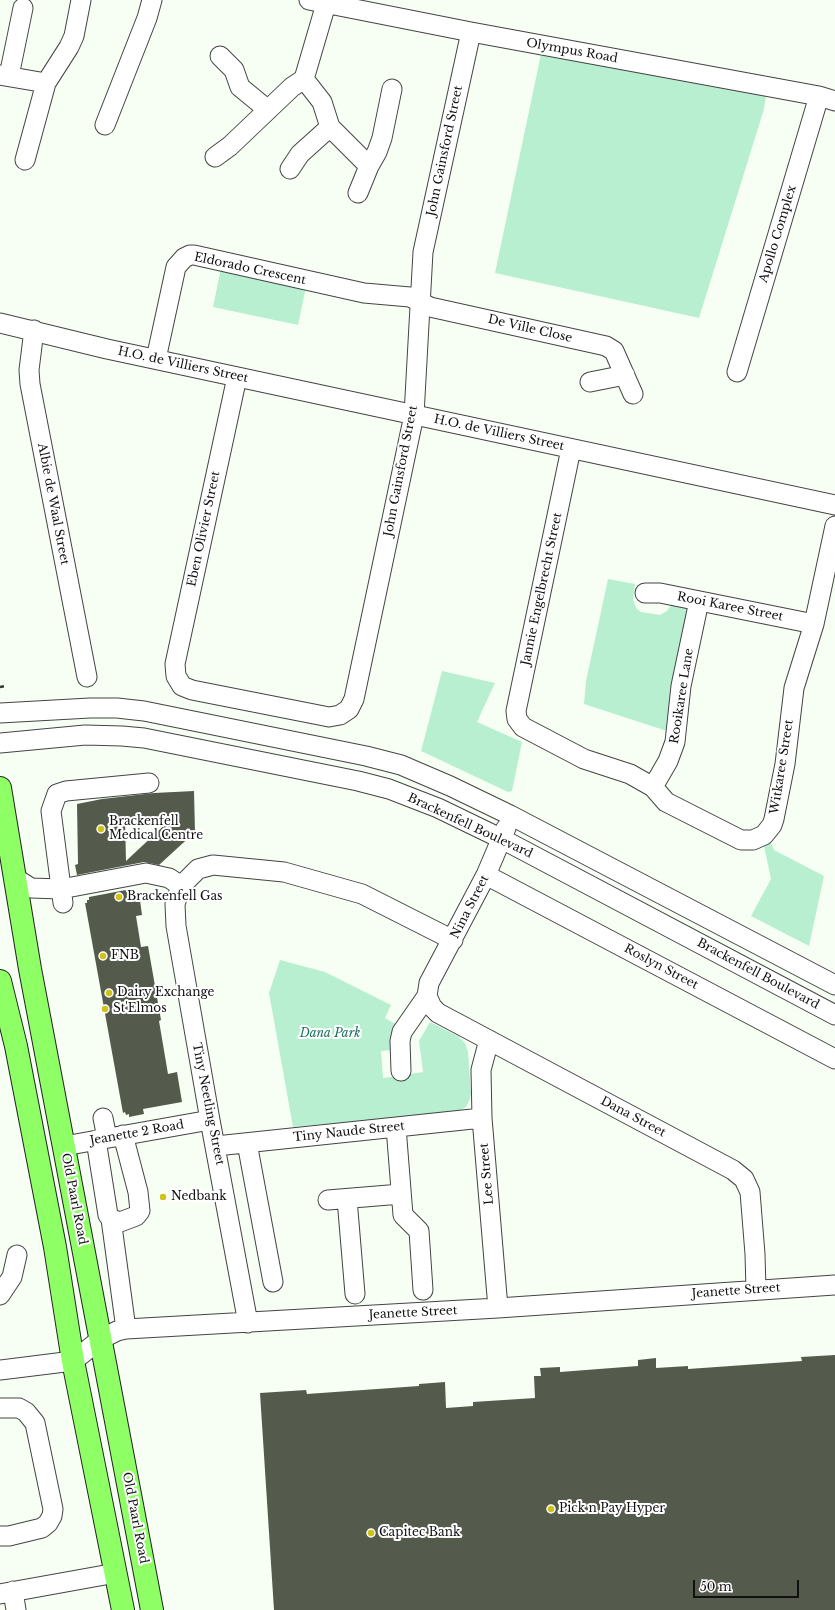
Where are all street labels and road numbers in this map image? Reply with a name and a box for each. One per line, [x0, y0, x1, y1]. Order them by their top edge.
street label: Olympus Road [525, 36, 619, 66]
street label: John Gainsford Street [424, 84, 466, 218]
street label: Apollo Complex [756, 184, 800, 284]
street label: Eldorado Crescent [193, 250, 307, 288]
street label: De Ville Close [486, 312, 574, 346]
street label: H.O. de Villiers Street [117, 344, 249, 386]
street label: John Gainsford Street [381, 404, 421, 538]
street label: H.O. de Villiers Street [433, 412, 565, 454]
street label: Albie de Waal Street [34, 442, 72, 566]
street label: Eben Olivier Street [185, 470, 223, 588]
street label: Jannie Engelbrecht Street [519, 511, 565, 667]
street label: Rooi Karee Street [676, 590, 784, 624]
street label: Rooikaree Lane [667, 647, 697, 745]
street label: Witkaree Street [767, 719, 797, 815]
street label: Brackenfell Boulevard [405, 791, 535, 861]
street label: Nina Street [448, 873, 492, 941]
street label: Brackenfell Boulevard [694, 936, 822, 1012]
street label: Roslyn Street [621, 941, 701, 993]
street label: Tiny Neetling Street [189, 1042, 227, 1166]
street label: Dana Street [598, 1094, 668, 1140]
street label: Jeanette 2 Road [89, 1118, 185, 1148]
street label: Tiny Naude Street [293, 1119, 405, 1145]
street label: Lee Street [477, 1142, 497, 1206]
street label: Old Paarl Road [58, 1152, 90, 1246]
street label: Jeanette Street [691, 1281, 781, 1301]
street label: Jeanette Street [368, 1303, 458, 1323]
street label: Old Paarl Road [119, 1471, 151, 1565]

